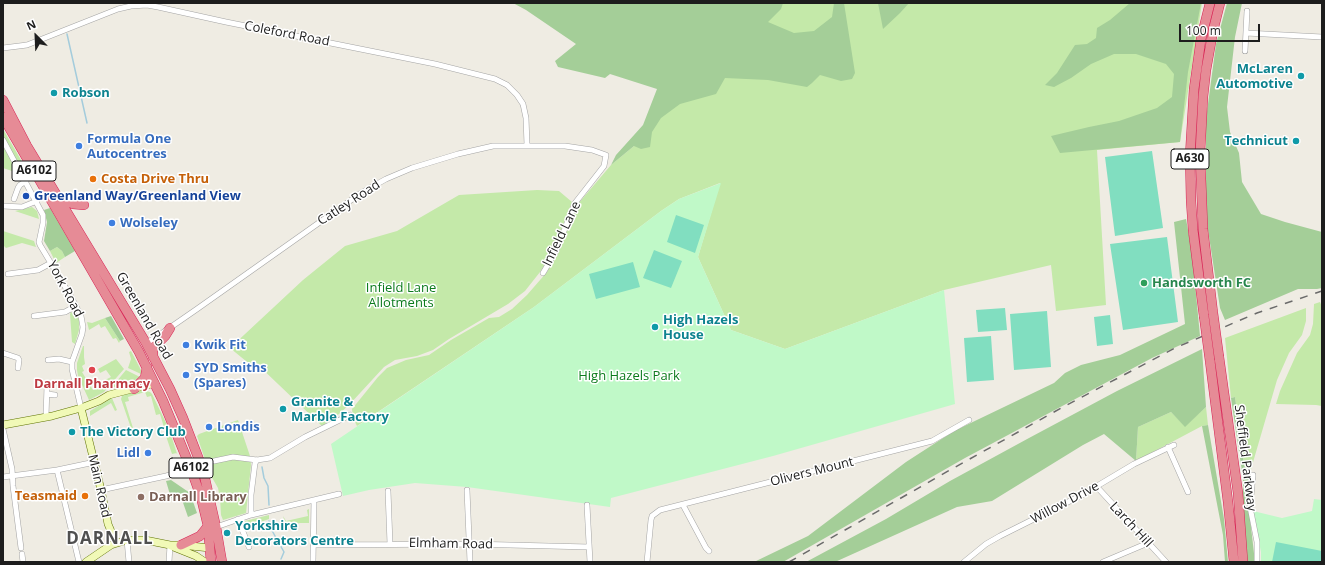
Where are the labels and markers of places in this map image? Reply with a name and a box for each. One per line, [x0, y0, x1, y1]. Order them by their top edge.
place label: McLaren Automotive [1216, 61, 1293, 92]
marker: McLaren Automotive [1296, 71, 1306, 81]
place label: Robson [62, 85, 110, 101]
marker: Robson [49, 88, 59, 98]
place label: Formula One Autocentres [87, 131, 171, 162]
place label: Technicut [1224, 133, 1288, 149]
marker: Technicut [1291, 136, 1301, 146]
marker: Formula One Autocentres [74, 141, 84, 151]
place label: Costa Drive Thru [101, 171, 209, 187]
marker: Costa Drive Thru [88, 174, 98, 184]
place label: Greenland Way/Greenland View [34, 188, 241, 204]
marker: Greenland Way/Greenland View [21, 191, 31, 201]
place label: Wolseley [120, 215, 178, 231]
marker: Wolseley [107, 218, 117, 228]
place label: Handsworth FC [1152, 275, 1251, 291]
marker: Handsworth FC [1139, 278, 1149, 288]
place label: High Hazels House [663, 312, 738, 343]
marker: High Hazels House [650, 322, 660, 332]
place label: Kwik Fit [194, 337, 246, 353]
marker: Kwik Fit [181, 340, 191, 350]
place label: SYD Smiths (Spares) [194, 360, 267, 391]
marker: Darnall Pharmacy [87, 365, 97, 375]
marker: SYD Smiths (Spares) [181, 370, 191, 380]
place label: Darnall Pharmacy [34, 376, 150, 392]
place label: Granite & Marble Factory [291, 394, 389, 425]
marker: Granite & Marble Factory [278, 404, 288, 414]
place label: Londis [217, 419, 260, 435]
marker: Londis [204, 422, 214, 432]
place label: The Victory Club [80, 424, 186, 440]
marker: The Victory Club [67, 427, 77, 437]
place label: Lidl [116, 445, 140, 461]
marker: Lidl [143, 448, 153, 458]
place label: Teasmaid [15, 488, 77, 504]
place label: Darnall Library [149, 489, 247, 505]
marker: Teasmaid [80, 491, 90, 501]
marker: Darnall Library [136, 492, 146, 502]
place label: Yorkshire Decorators Centre [235, 518, 354, 549]
marker: Yorkshire Decorators Centre [222, 528, 232, 538]

